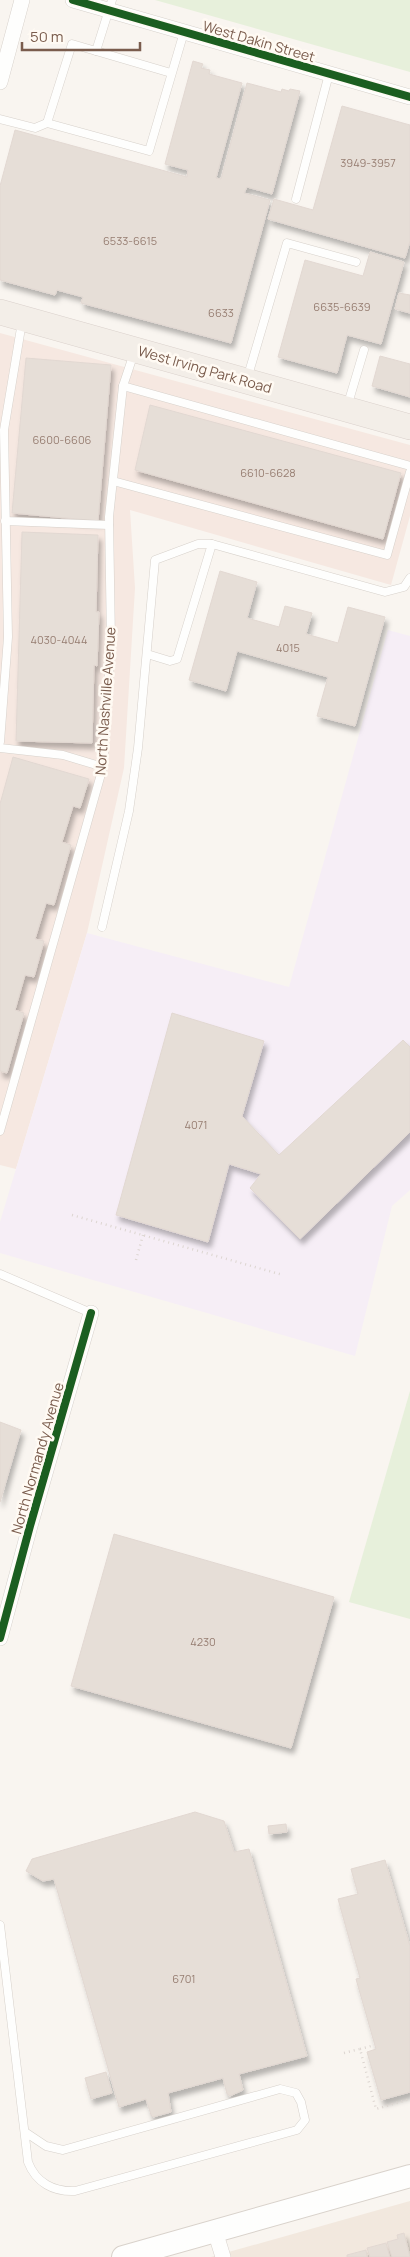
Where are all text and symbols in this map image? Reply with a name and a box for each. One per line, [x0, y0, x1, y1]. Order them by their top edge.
street label: West Dakin Street [201, 16, 318, 66]
scale bar [22, 20, 140, 52]
text: 50 m [30, 26, 64, 47]
house number: 3949-3957 [340, 155, 396, 170]
house number: 6533-6615 [103, 233, 157, 248]
house number: 6635-6639 [313, 299, 371, 314]
house number: 6633 [208, 305, 234, 320]
street label: West Irving Park Road [136, 341, 274, 397]
house number: 6600-6606 [33, 432, 92, 447]
house number: 6610-6628 [240, 465, 296, 480]
street label: North Nashville Avenue [90, 626, 120, 776]
house number: 4030-4044 [31, 632, 87, 647]
house number: 4015 [276, 640, 300, 655]
house number: 4071 [184, 1117, 208, 1132]
street label: North Normandy Avenue [6, 1380, 68, 1536]
house number: 4230 [190, 1634, 216, 1649]
house number: 6701 [172, 1971, 196, 1986]

